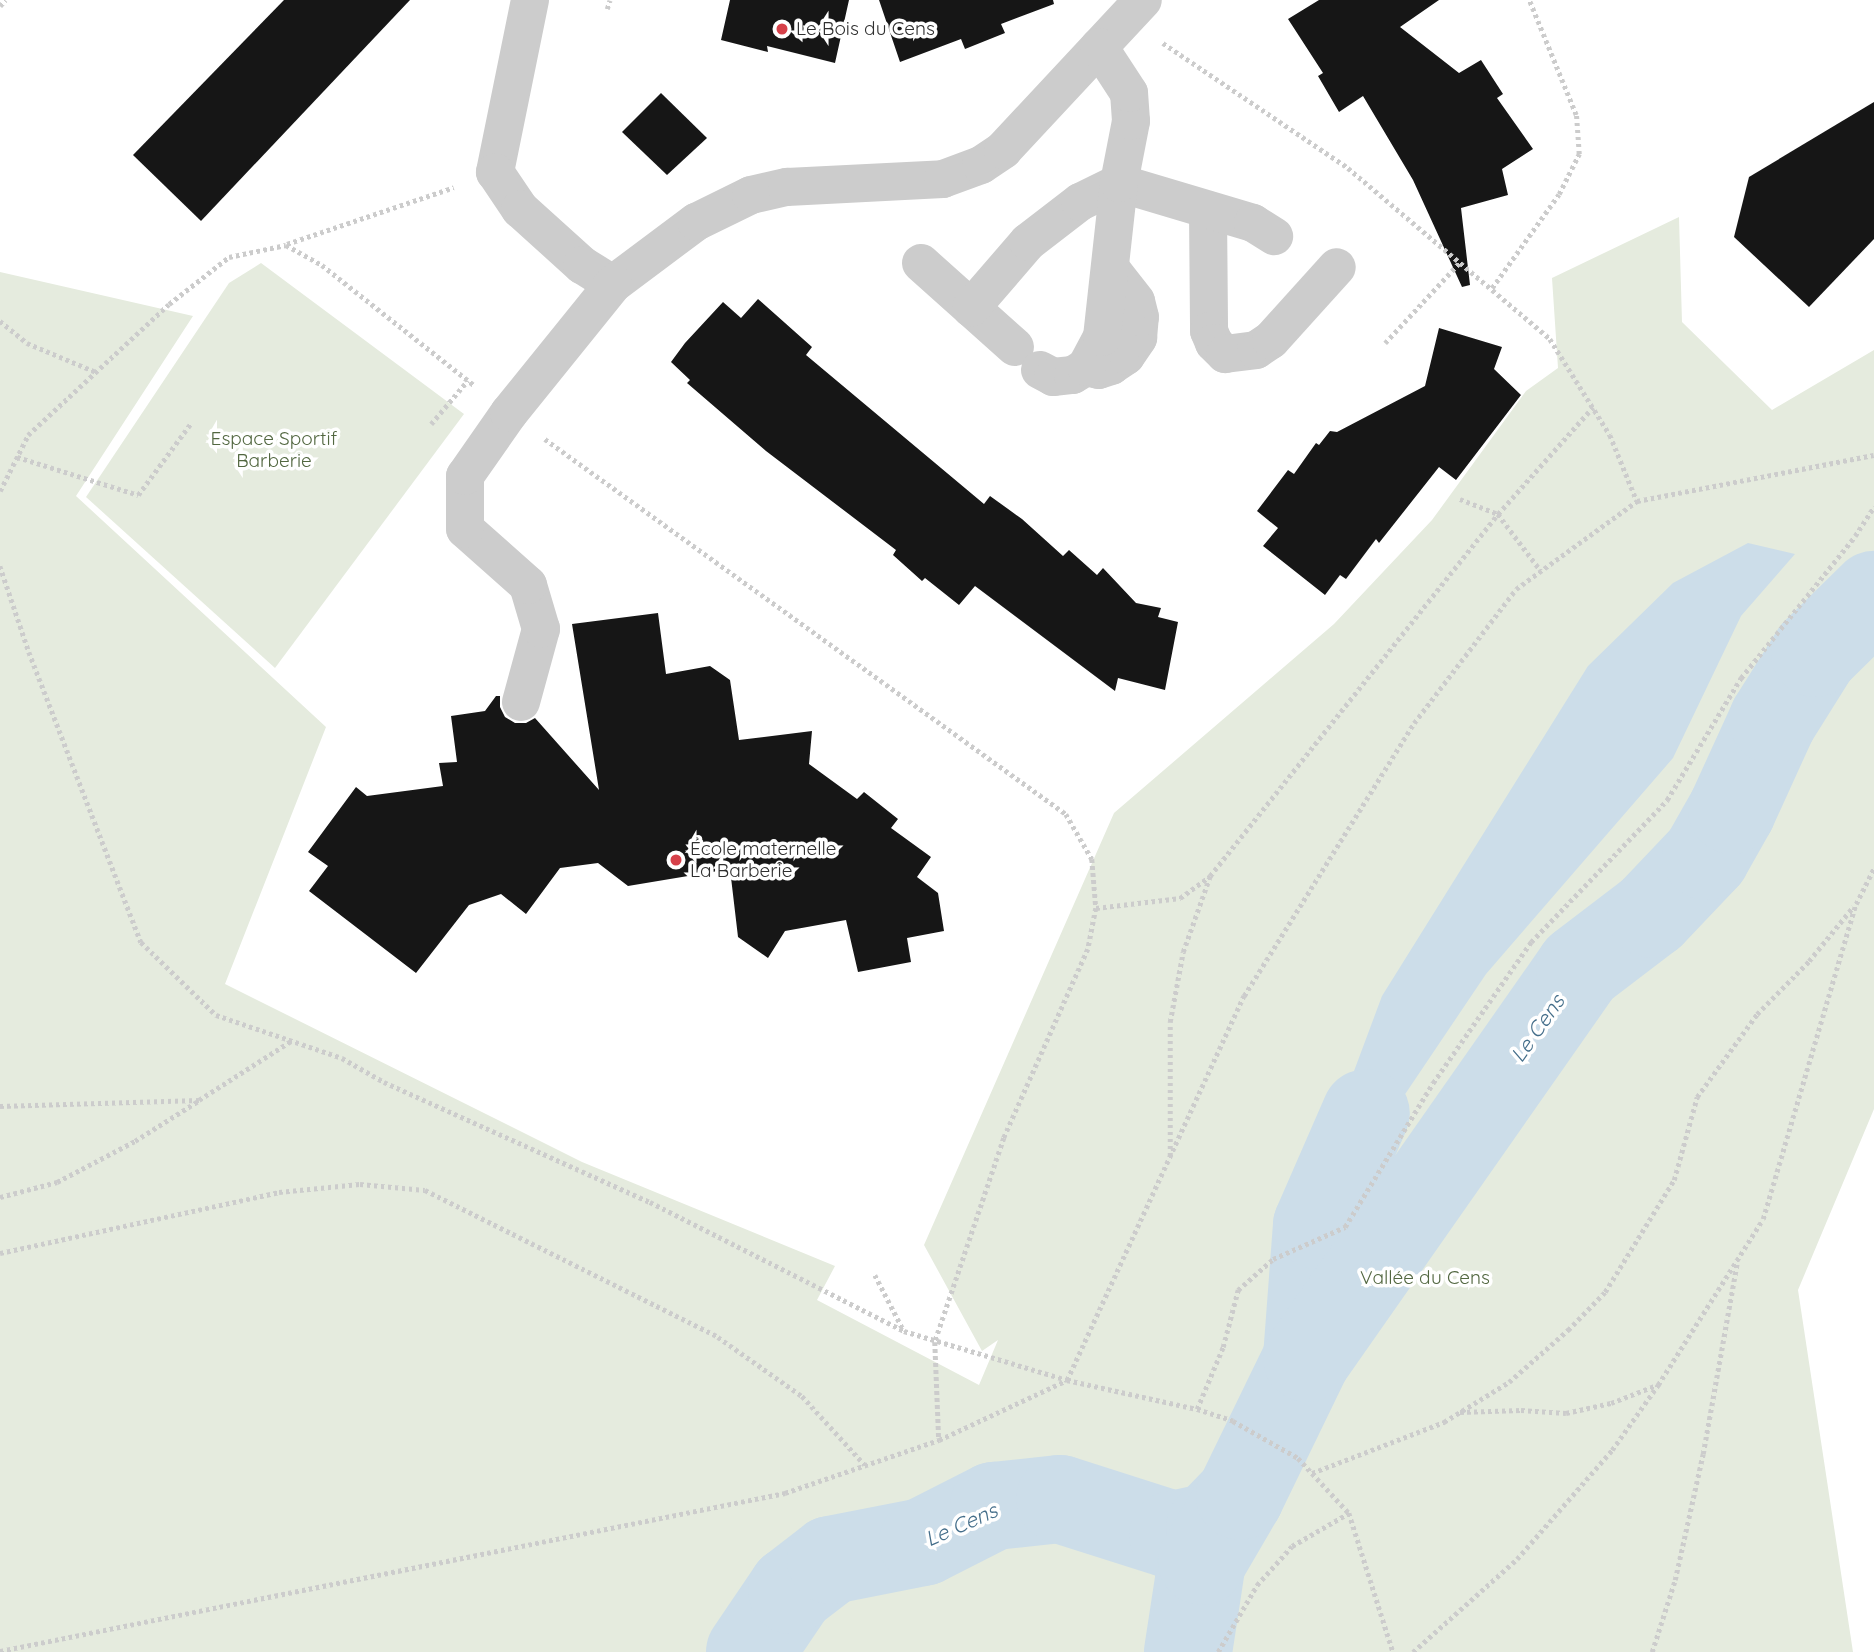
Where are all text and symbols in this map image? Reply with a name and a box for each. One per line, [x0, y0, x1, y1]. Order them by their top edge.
place label: Le Bois du Cens [796, 18, 935, 40]
marker: Le Bois du Cens [774, 21, 790, 37]
park label: Espace Sportif Barberie [211, 428, 337, 472]
place label: École maternelle La Barberie [690, 838, 836, 882]
marker: École maternelle La Barberie [668, 852, 684, 868]
water label: Le Cens [1505, 990, 1569, 1066]
park label: Vallée du Cens [1360, 1267, 1490, 1289]
water label: Le Cens [921, 1497, 1001, 1551]

